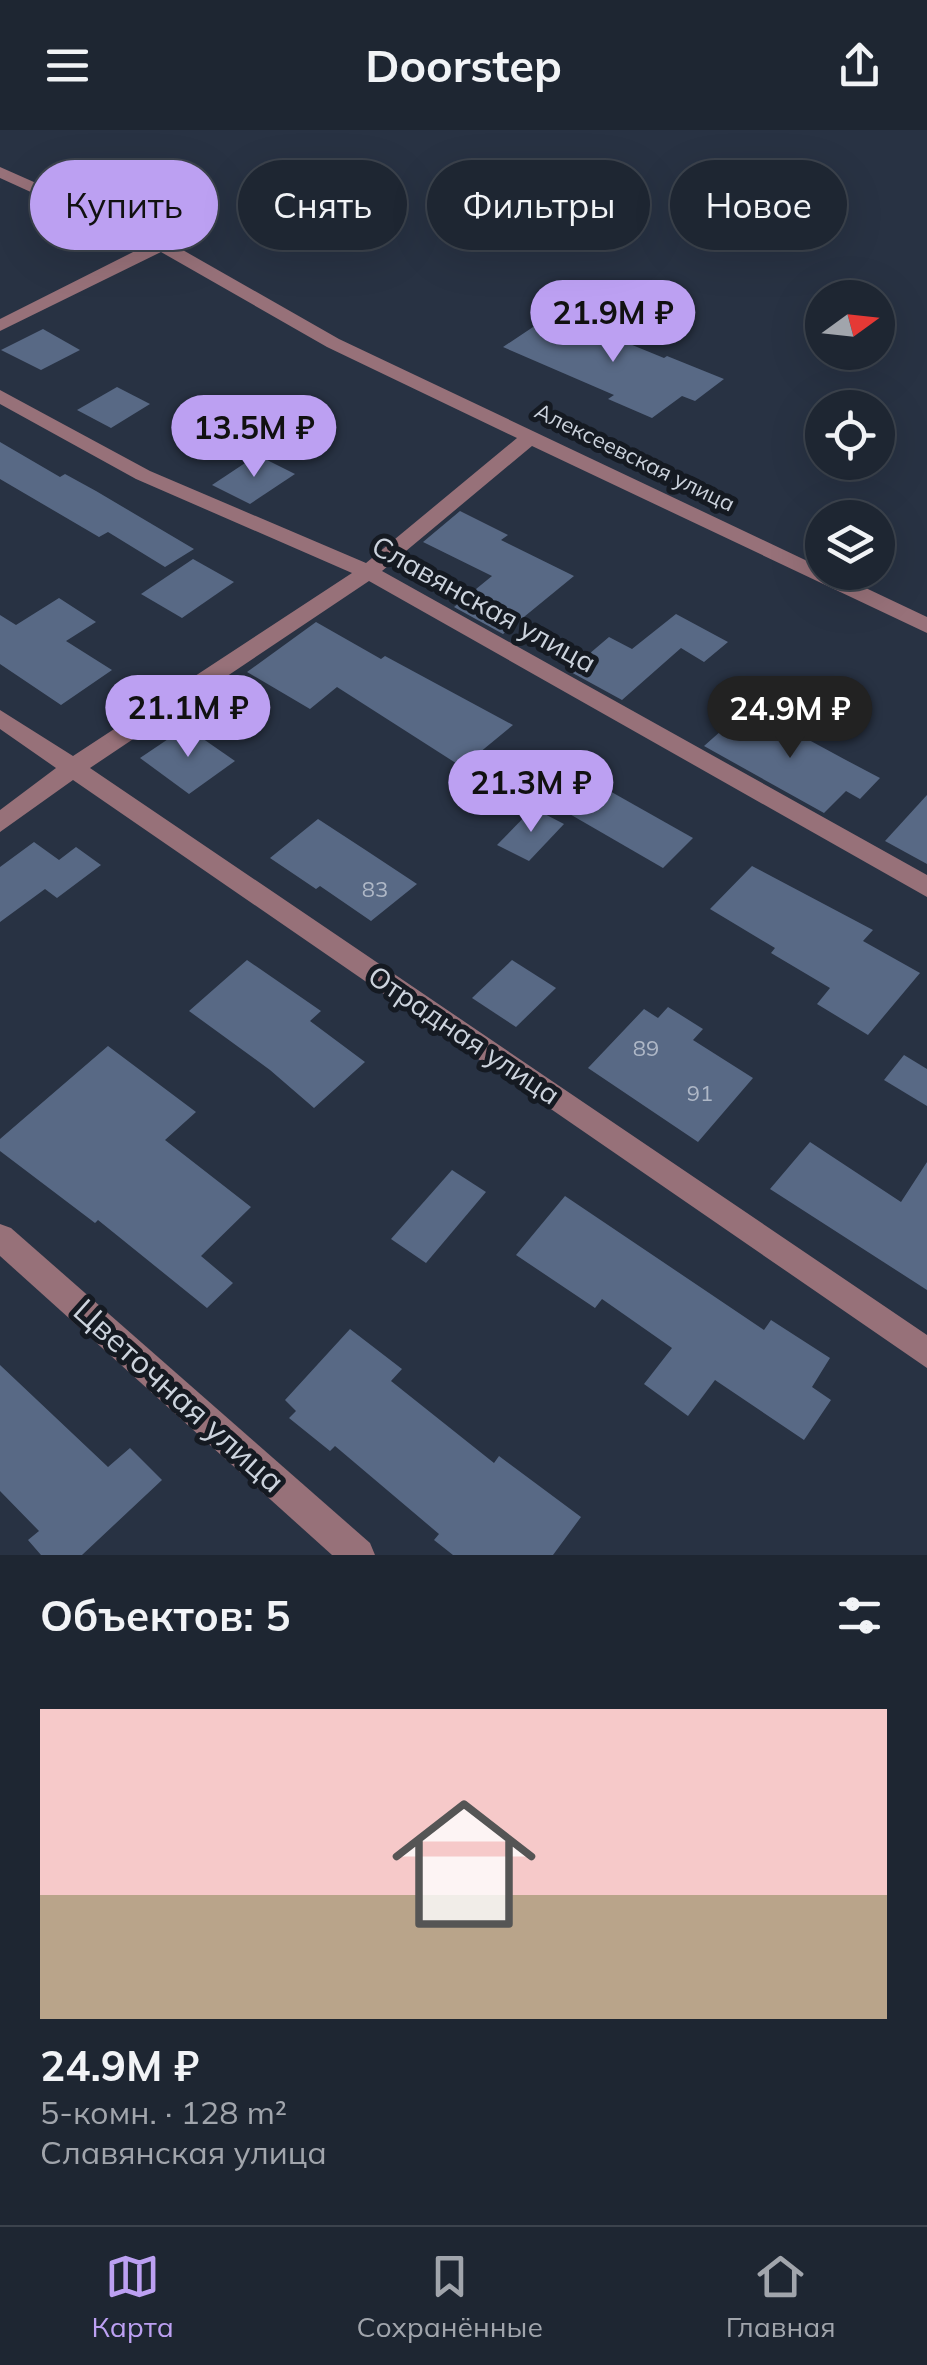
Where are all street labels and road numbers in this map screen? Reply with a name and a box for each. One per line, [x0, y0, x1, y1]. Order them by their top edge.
street label: Алексеевская улица [530, 396, 740, 518]
street label: Славянская улица [366, 527, 602, 680]
street label: Отрадная улица [362, 958, 567, 1112]
street label: Цветочная улица [66, 1290, 293, 1501]

